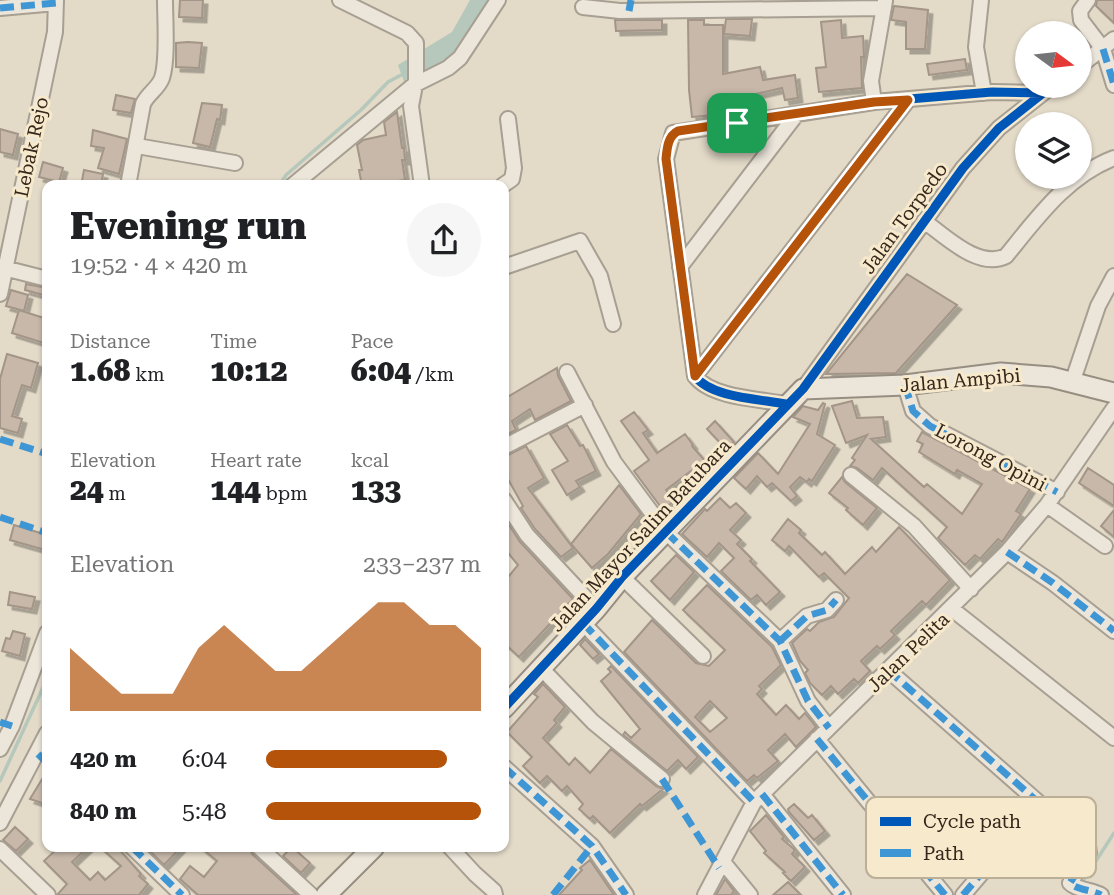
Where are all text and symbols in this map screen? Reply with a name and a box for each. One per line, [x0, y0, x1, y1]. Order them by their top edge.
north arrow [1015, 21, 1092, 98]
map controls [1015, 21, 1092, 189]
pin [707, 93, 767, 153]
street label: Lebak Rejo [10, 95, 53, 199]
icon: arrive [718, 104, 756, 142]
button: layers [1015, 112, 1092, 189]
street label: Jalan Torpedo [856, 158, 952, 278]
button: share [407, 203, 481, 277]
text: Evening run [70, 204, 306, 248]
text: 19:52 · 4 × 420 m [70, 252, 248, 279]
text: Distance [70, 330, 150, 353]
text: Time [210, 330, 257, 353]
text: Pace [351, 330, 394, 353]
text: 1.68 [70, 353, 130, 388]
text: 10:12 [210, 353, 288, 388]
text: 6:04 [351, 353, 411, 388]
text: km [130, 363, 165, 386]
text: /km [411, 363, 454, 386]
street label: Jalan Ampibi [899, 364, 1021, 397]
street label: Lorong Opini [931, 419, 1050, 496]
street label: Jalan Mayor Salim Batubara [545, 434, 736, 636]
text: Elevation [70, 449, 156, 472]
text: Heart rate [210, 449, 302, 472]
text: kcal [351, 449, 389, 472]
text: 24 [70, 472, 104, 507]
text: 144 [210, 472, 261, 507]
text: 133 [351, 472, 401, 507]
text: m [104, 482, 126, 505]
text: bpm [261, 482, 308, 505]
text: Elevation [70, 551, 174, 578]
text: 233–237 m [363, 551, 481, 578]
street label: Jalan Pelita [863, 607, 955, 697]
text: 420 m [70, 746, 137, 773]
text: 6:04 [182, 746, 227, 773]
legend [866, 797, 1096, 878]
text: 840 m [70, 798, 137, 825]
text: 5:48 [182, 798, 227, 825]
text: Cycle path [923, 810, 1021, 833]
text: Path [923, 842, 964, 865]

